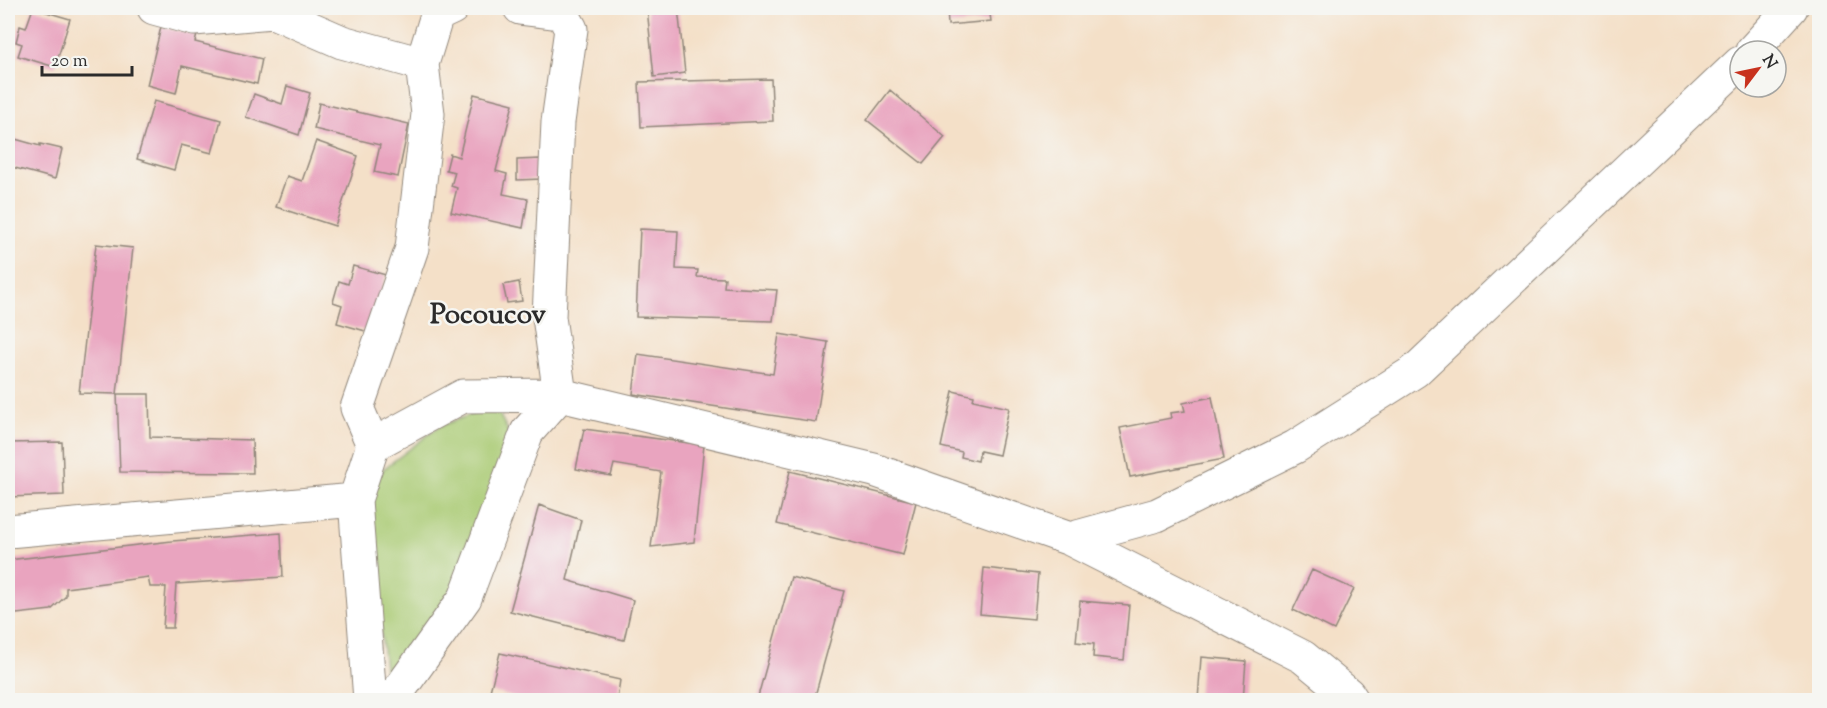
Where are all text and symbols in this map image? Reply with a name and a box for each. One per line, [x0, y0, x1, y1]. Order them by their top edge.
scale bar [42, 39, 132, 77]
north arrow [1728, 39, 1788, 99]
text: 20 m [51, 49, 88, 75]
text: N [1755, 51, 1782, 74]
district label: Pocoucov [430, 296, 546, 336]

